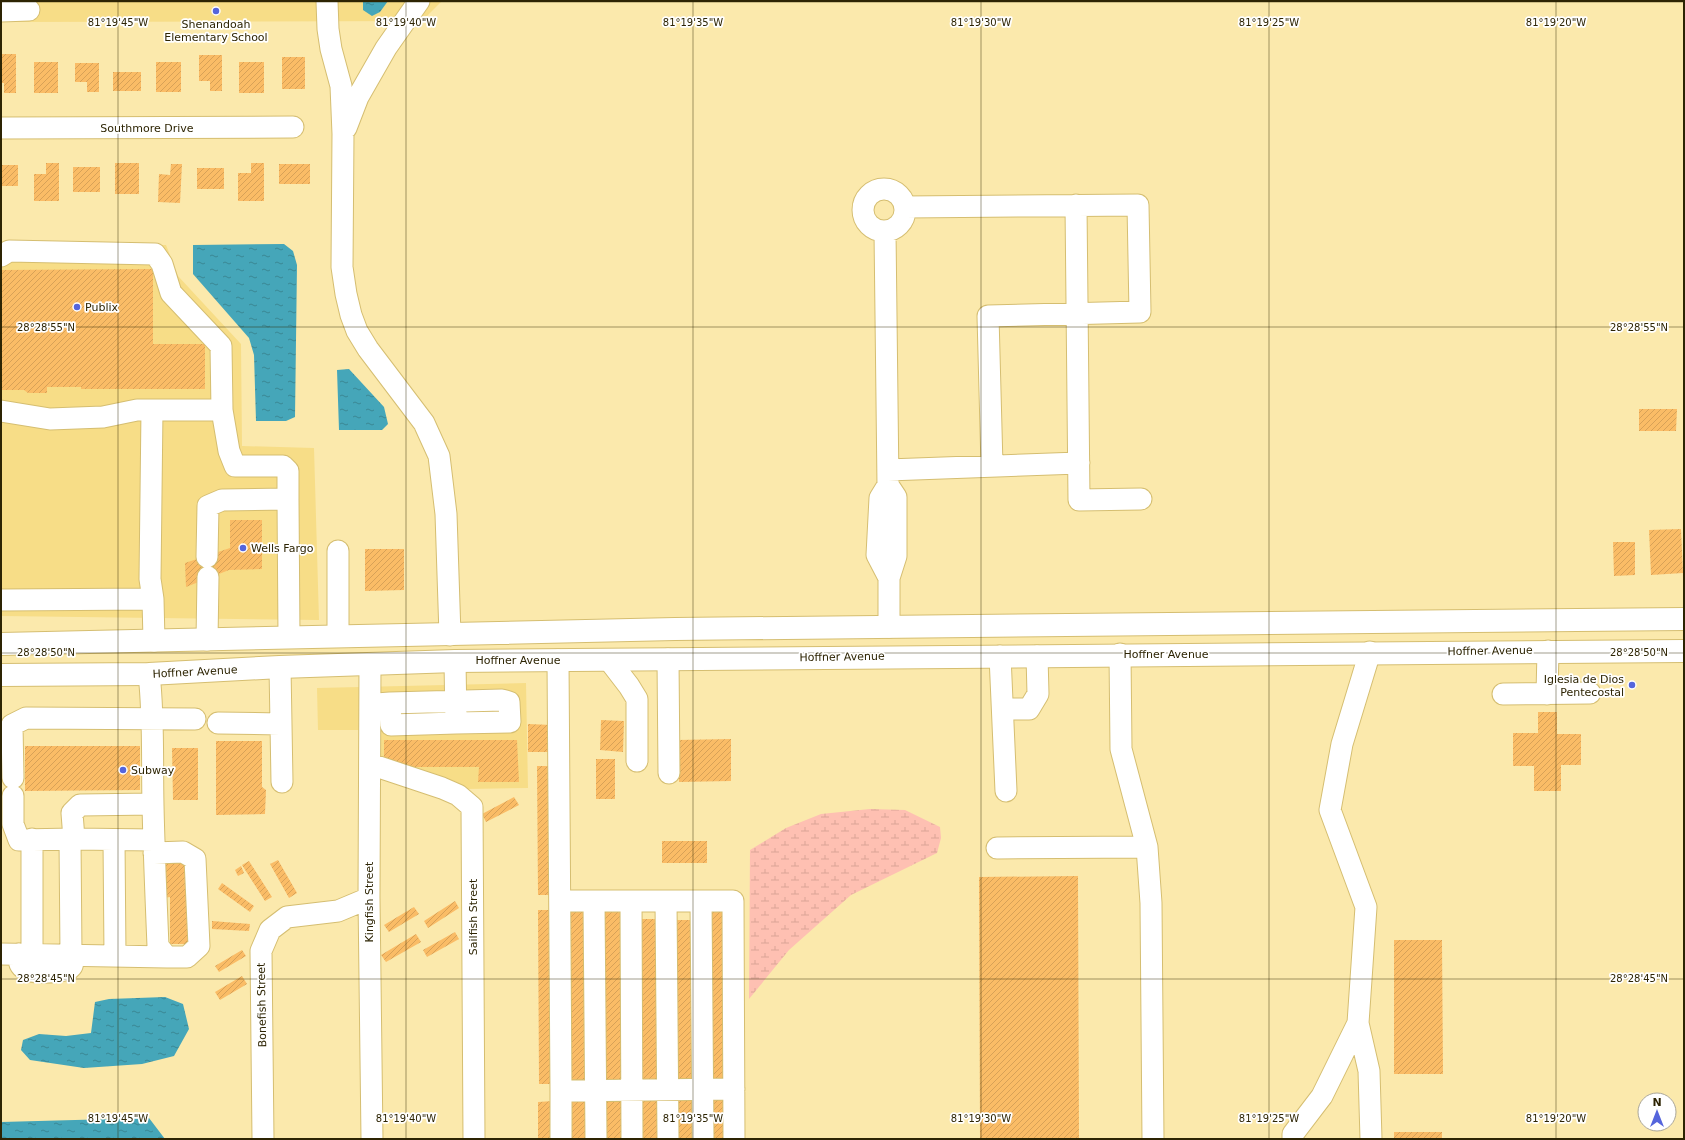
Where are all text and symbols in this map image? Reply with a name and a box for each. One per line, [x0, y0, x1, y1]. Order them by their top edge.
marker: Shenandoah Elementary School [211, 6, 221, 16]
text: 81°19'45"W [88, 17, 148, 28]
text: 81°19'40"W [376, 17, 436, 28]
text: 81°19'35"W [663, 17, 723, 28]
text: 81°19'30"W [951, 17, 1011, 28]
text: 81°19'25"W [1239, 17, 1299, 28]
text: 81°19'20"W [1526, 17, 1586, 28]
place label: Shenandoah Elementary School [164, 18, 268, 44]
street label: Southmore Drive [100, 122, 194, 135]
place label: Publix [85, 301, 119, 314]
marker: Publix [72, 302, 82, 312]
text: 28°28'55"N [17, 322, 75, 333]
text: 28°28'55"N [1610, 322, 1668, 333]
place label: Wells Fargo [251, 542, 314, 555]
marker: Wells Fargo [238, 543, 248, 553]
street label: Hoffner Avenue [1447, 644, 1533, 658]
text: 28°28'50"N [17, 647, 75, 658]
text: 28°28'50"N [1610, 647, 1668, 658]
street label: Hoffner Avenue [1123, 648, 1209, 661]
street label: Hoffner Avenue [799, 650, 885, 664]
street label: Hoffner Avenue [475, 654, 561, 667]
street label: Hoffner Avenue [152, 663, 238, 681]
place label: Iglesia de Dios Pentecostal [1544, 673, 1624, 699]
marker: Iglesia de Dios Pentecostal [1627, 680, 1637, 690]
place label: Subway [131, 764, 175, 777]
marker: Subway [118, 765, 128, 775]
street label: Kingfish Street [363, 861, 376, 942]
street label: Sailfish Street [467, 878, 480, 955]
street label: Bonefish Street [255, 962, 269, 1047]
text: 28°28'45"N [17, 973, 75, 984]
text: 28°28'45"N [1610, 973, 1668, 984]
north arrow [1637, 1092, 1677, 1132]
text: N [1652, 1096, 1662, 1109]
text: 81°19'45"W [88, 1113, 148, 1124]
text: 81°19'40"W [376, 1113, 436, 1124]
text: 81°19'35"W [663, 1113, 723, 1124]
text: 81°19'30"W [951, 1113, 1011, 1124]
text: 81°19'25"W [1239, 1113, 1299, 1124]
text: 81°19'20"W [1526, 1113, 1586, 1124]

